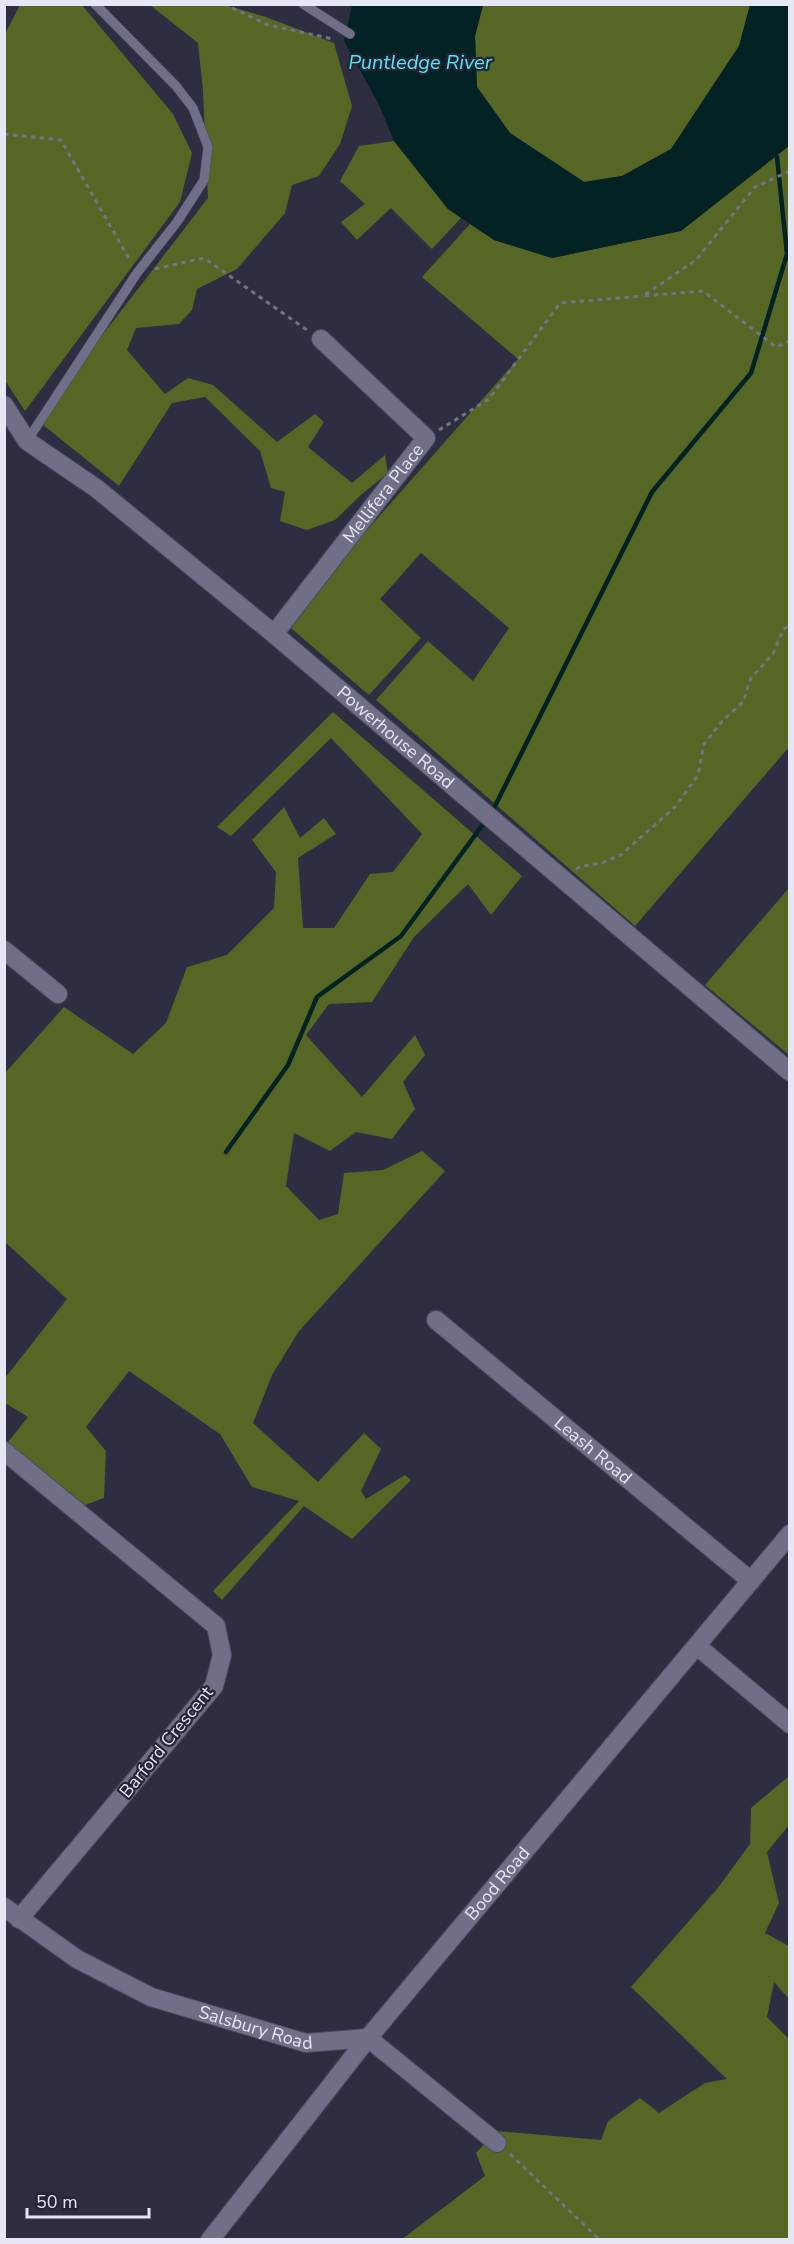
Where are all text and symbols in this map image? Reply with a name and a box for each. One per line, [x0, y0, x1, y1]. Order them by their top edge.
water label: Puntledge River [348, 49, 493, 76]
street label: Mellifera Place [337, 439, 429, 548]
street label: Powerhouse Road [332, 681, 459, 794]
street label: Leash Road [549, 1411, 637, 1489]
street label: Barford Crescent [114, 1681, 219, 1803]
street label: Bood Road [460, 1842, 535, 1925]
street label: Salsbury Road [196, 2000, 313, 2055]
scale bar [27, 2181, 148, 2219]
text: 50 m [36, 2190, 78, 2214]

